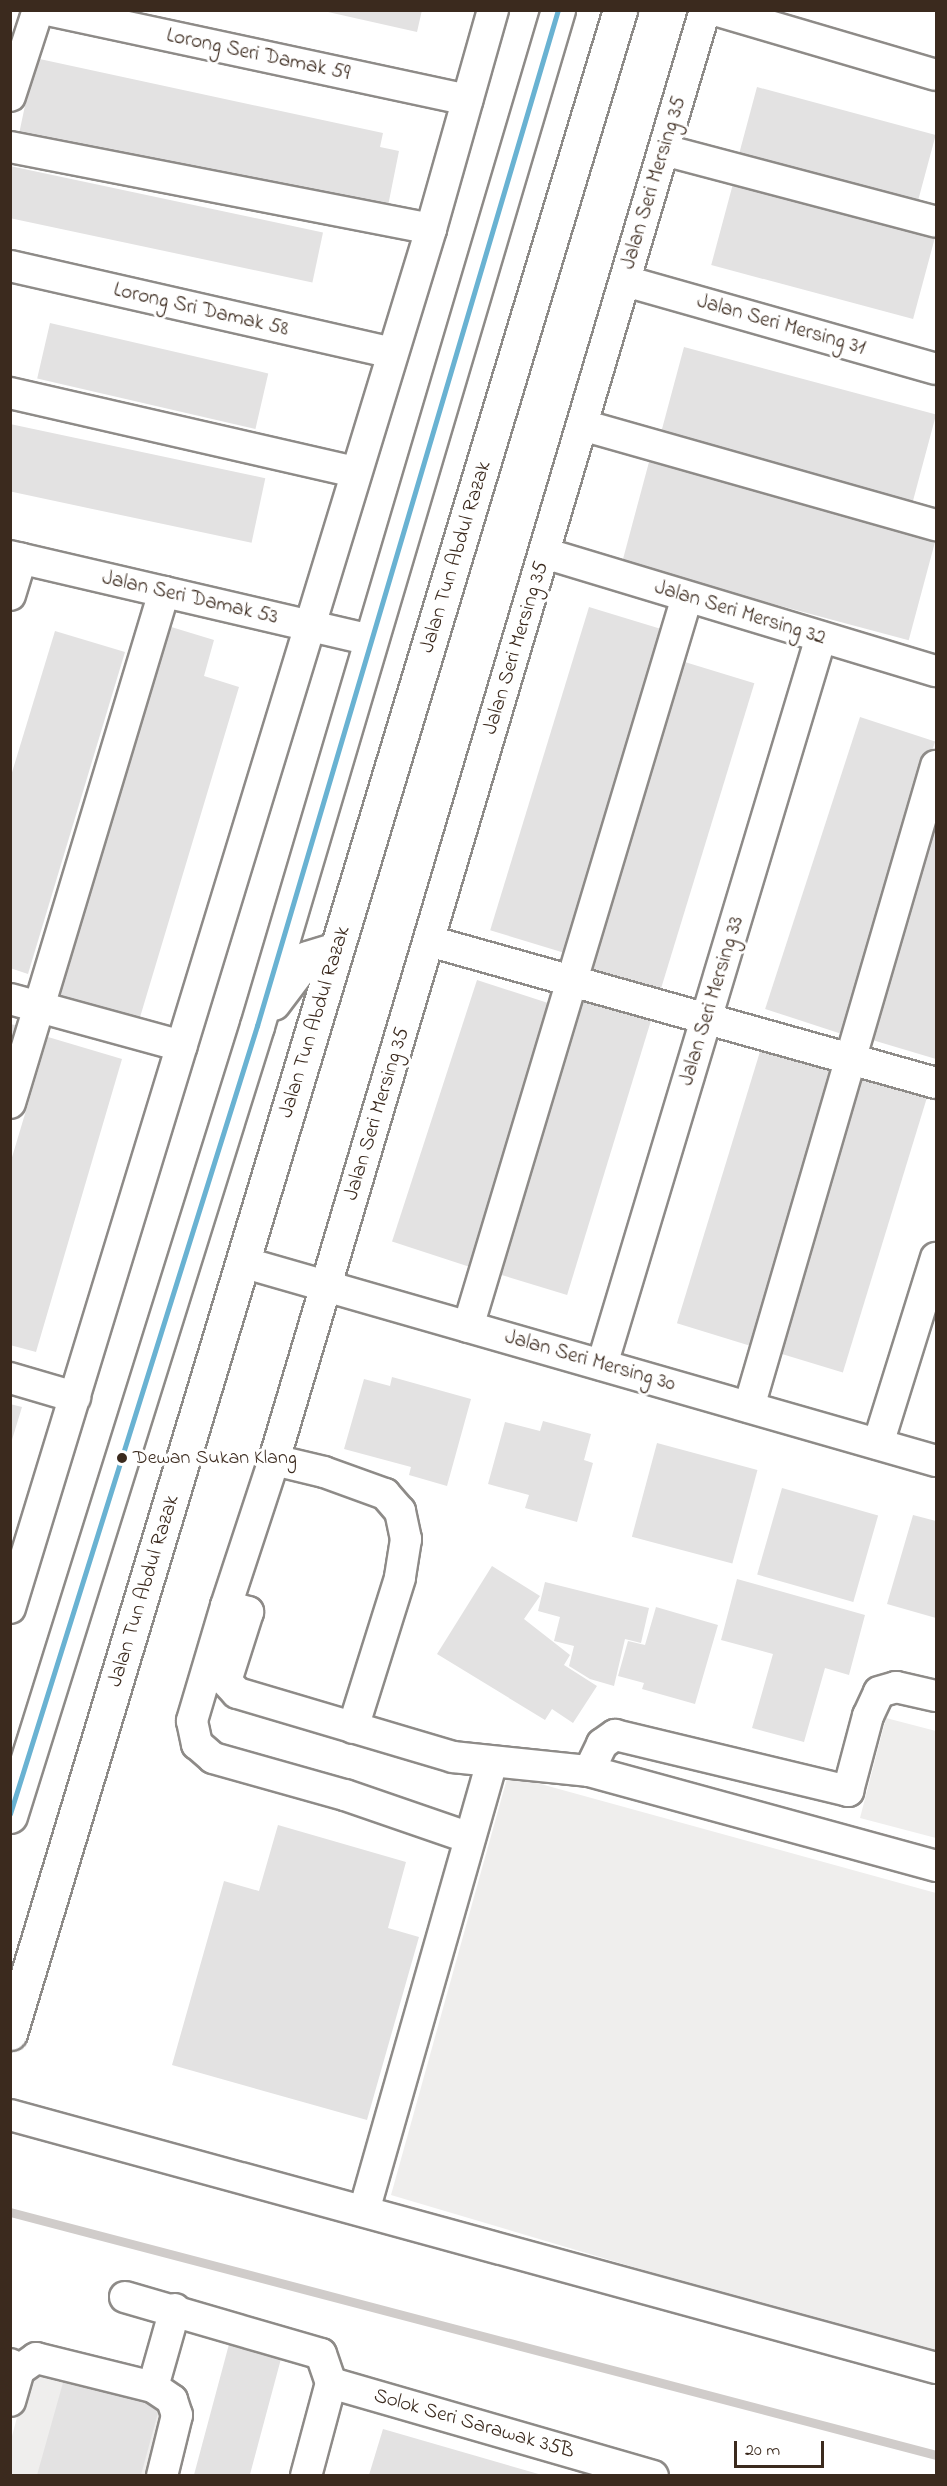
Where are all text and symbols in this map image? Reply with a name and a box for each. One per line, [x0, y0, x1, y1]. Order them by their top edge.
street label: Lorong Seri Damak 59 [164, 23, 352, 87]
street label: Jalan Seri Mersing 35 [616, 94, 692, 272]
street label: Lorong Sri Damak 58 [111, 278, 291, 342]
street label: Jalan Seri Mersing 31 [694, 289, 868, 361]
street label: Jalan Tun Abdul Razak [415, 458, 497, 656]
street label: Jalan Seri Mersing 35 [478, 559, 554, 737]
street label: Jalan Seri Damak 53 [99, 565, 281, 631]
street label: Jalan Seri Mersing 32 [651, 575, 829, 651]
street label: Jalan Seri Mersing 33 [674, 913, 750, 1089]
street label: Jalan Tun Abdul Razak [274, 923, 356, 1121]
street label: Jalan Seri Mersing 35 [339, 1025, 415, 1203]
street label: Jalan Seri Mersing 30 [502, 1325, 678, 1397]
place label: Dewan Sukan Klang [133, 1446, 297, 1470]
marker: Dewan Sukan Klang [116, 1452, 128, 1464]
street label: Jalan Tun Abdul Razak [103, 1492, 185, 1690]
street label: Solok Seri Sarawak 35B [371, 2383, 577, 2465]
scale bar [737, 2429, 827, 2467]
text: 20 m [745, 2438, 780, 2464]

